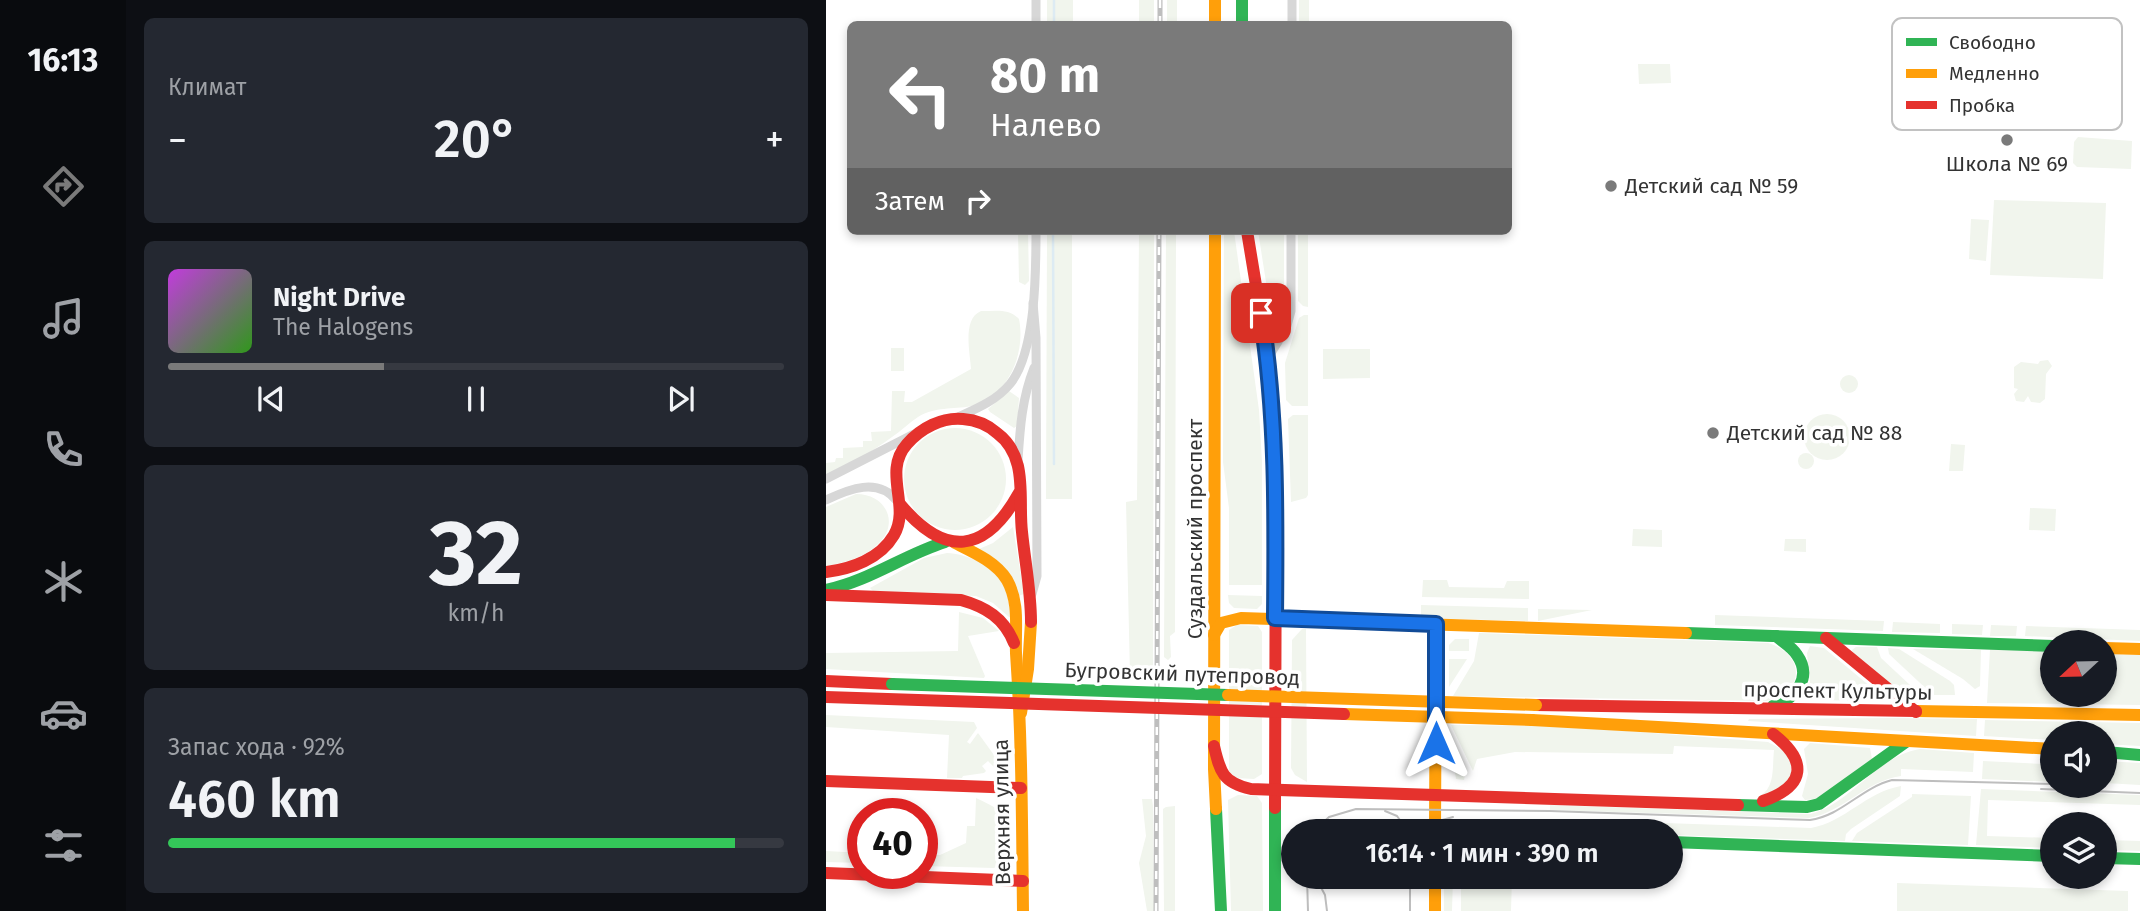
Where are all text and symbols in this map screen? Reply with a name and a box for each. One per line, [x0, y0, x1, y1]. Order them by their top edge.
legend [1892, 18, 2122, 130]
text: Свободно [1949, 31, 2036, 54]
text: 16:13 [28, 41, 98, 79]
text: 80 m [990, 46, 1100, 105]
icon: left [875, 49, 966, 140]
text: Медленно [1949, 62, 2040, 85]
text: Климат [168, 73, 246, 101]
text: Пробка [1949, 94, 2015, 117]
text: Налево [990, 106, 1102, 144]
text: 20° [434, 108, 518, 171]
text: − [168, 117, 187, 163]
text: + [765, 117, 784, 163]
marker: Школа № 69 [1999, 132, 2015, 148]
place label: Школа № 69 [1946, 151, 2068, 177]
icon: directions [39, 162, 88, 211]
place label: Детский сад № 59 [1624, 173, 1798, 199]
marker: Детский сад № 59 [1603, 178, 1619, 194]
icon: right [959, 182, 997, 220]
text: Затем [875, 186, 945, 217]
text: Night Drive [273, 282, 405, 313]
pin [1231, 283, 1291, 343]
icon: music [39, 294, 88, 343]
icon: arrive [1242, 294, 1280, 332]
text: The Halogens [273, 313, 413, 341]
icon: previous [252, 380, 290, 418]
icon: pause [457, 380, 495, 418]
icon: next [662, 380, 700, 418]
street label: Суздальский проспект [1182, 418, 1208, 639]
place label: Детский сад № 88 [1726, 420, 1902, 446]
icon: phone [39, 425, 88, 474]
marker: Детский сад № 88 [1705, 425, 1721, 441]
text: 32 [429, 499, 523, 608]
icon: climate [39, 557, 88, 606]
text: km/h [448, 599, 504, 627]
north arrow [2040, 630, 2118, 707]
map controls [2040, 630, 2117, 889]
street label: Бугровский путепровод [1064, 657, 1300, 691]
street label: проспект Культуры [1743, 676, 1933, 706]
icon: car [39, 689, 88, 738]
position arrow [1399, 706, 1473, 780]
button: sound [2040, 721, 2117, 798]
text: Запас хода · 92% [168, 733, 345, 761]
street label: Верхняя улица [988, 739, 1016, 885]
text: 460 km [168, 768, 341, 831]
speed limit sign: 40 [847, 798, 938, 889]
button: layers [2040, 812, 2117, 889]
icon: filters [39, 821, 88, 870]
text: 16:14 · 1 мин · 390 m [1365, 838, 1599, 869]

